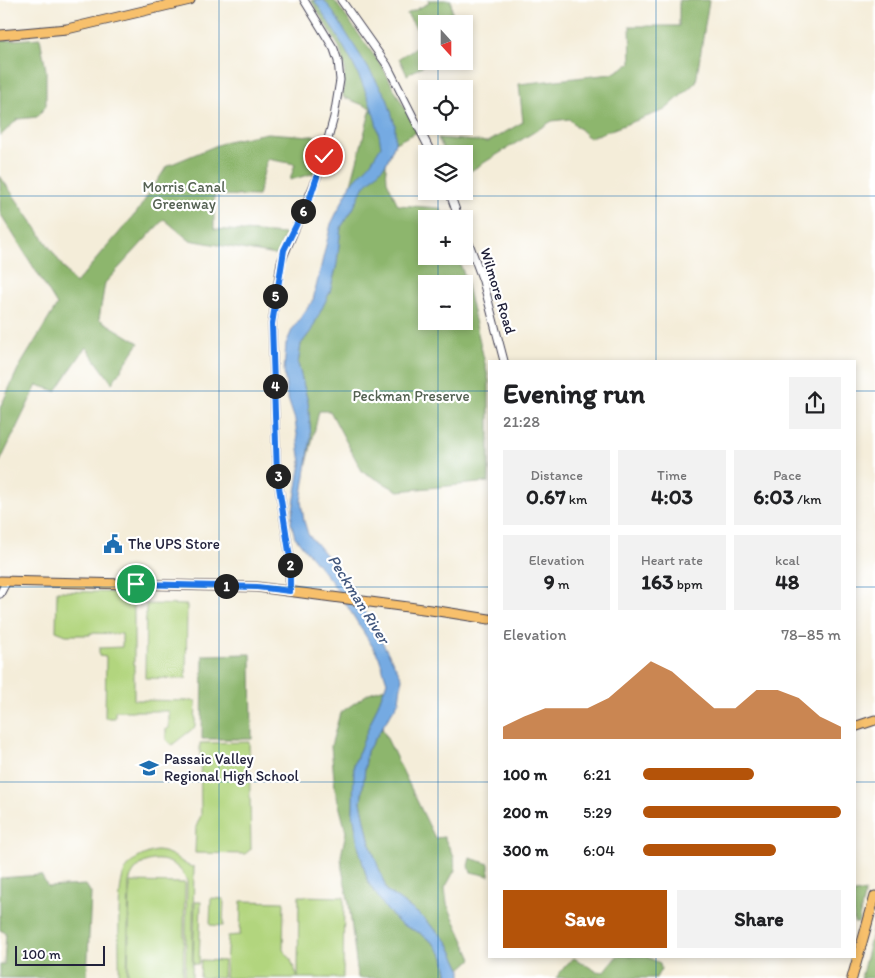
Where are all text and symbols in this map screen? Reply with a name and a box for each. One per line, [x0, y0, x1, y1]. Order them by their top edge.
north arrow [418, 15, 472, 70]
map controls [418, 15, 473, 330]
button: locate [418, 80, 473, 135]
pin [303, 135, 345, 177]
icon: check [310, 142, 338, 170]
button: layers [418, 145, 473, 200]
park label: Morris Canal Greenway [142, 178, 226, 213]
pin: 6 [290, 198, 316, 224]
text: 6 [300, 203, 307, 220]
button: + [418, 210, 473, 265]
street label: Wilmore Road [476, 246, 520, 337]
button: − [418, 275, 473, 330]
pin: 5 [262, 284, 288, 308]
text: 5 [272, 288, 279, 305]
pin: 4 [262, 374, 288, 398]
text: Evening run [503, 376, 645, 410]
button: share [789, 377, 841, 429]
text: 4 [271, 378, 280, 395]
park label: Peckman Preserve [352, 387, 470, 405]
text: 21:28 [503, 412, 540, 431]
pin: 3 [266, 464, 290, 488]
text: Distance [530, 467, 583, 484]
text: Time [657, 467, 687, 484]
text: Pace [773, 467, 801, 484]
text: 3 [275, 468, 282, 485]
text: 0.67 [526, 484, 566, 509]
text: 4:03 [651, 484, 693, 509]
text: 6:03 [753, 484, 794, 509]
text: km [566, 491, 587, 508]
text: /km [794, 491, 821, 508]
public building icon: The UPS Store [102, 533, 124, 555]
place label: The UPS Store [128, 535, 220, 553]
water label: Peckman River [324, 551, 395, 648]
pin: 2 [278, 552, 302, 578]
text: Elevation [529, 552, 584, 569]
text: Heart rate [641, 552, 703, 569]
text: kcal [775, 552, 800, 569]
text: 2 [287, 557, 294, 574]
pin [115, 563, 157, 605]
text: 9 [544, 569, 555, 594]
text: 163 [641, 569, 674, 594]
text: 48 [775, 569, 799, 594]
icon: arrive [122, 570, 150, 598]
pin: 1 [214, 574, 238, 598]
text: m [555, 576, 570, 593]
text: bpm [674, 576, 703, 593]
text: 1 [223, 578, 230, 595]
text: Elevation [503, 625, 567, 644]
text: 78–85 m [781, 625, 841, 644]
place label: Passaic Valley Regional High School [164, 750, 300, 785]
school or university icon: Passaic Valley Regional High School [138, 757, 160, 779]
text: 100 m [503, 765, 547, 784]
text: 6:21 [583, 765, 611, 784]
text: 200 m [503, 803, 548, 822]
text: 5:29 [583, 803, 612, 822]
text: 300 m [503, 841, 549, 860]
text: 6:04 [583, 841, 615, 860]
button: Save [503, 890, 667, 948]
button: Share [677, 890, 841, 948]
scale bar [15, 943, 105, 966]
text: 100 m [22, 946, 61, 963]

